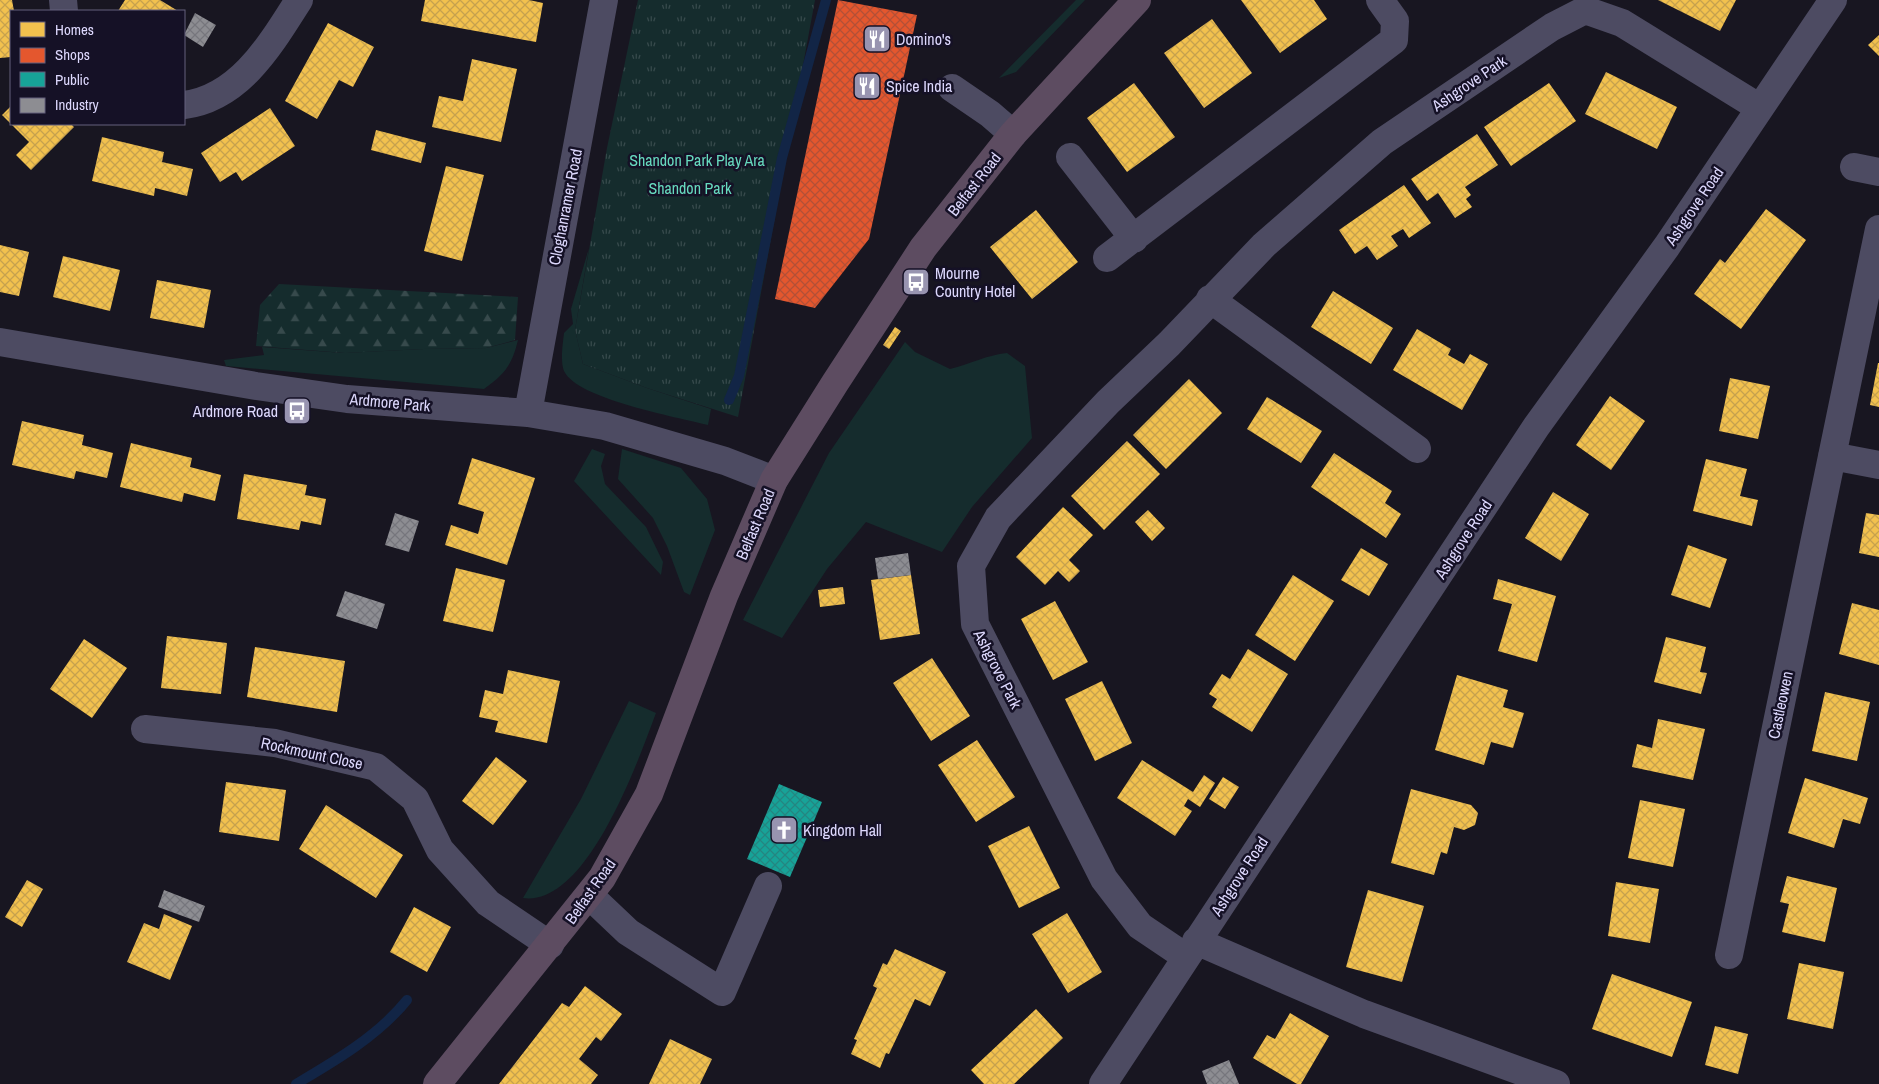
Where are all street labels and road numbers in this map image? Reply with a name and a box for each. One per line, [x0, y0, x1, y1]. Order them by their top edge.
street label: Ashgrove Park [1426, 50, 1511, 117]
street label: Cloghanramer Road [543, 147, 587, 267]
street label: Belfast Road [942, 148, 1006, 220]
street label: Ashgrove Road [1659, 162, 1728, 250]
street label: Ardmore Park [348, 387, 432, 417]
street label: Belfast Road [730, 485, 780, 563]
street label: Ashgrove Road [1429, 495, 1497, 584]
street label: Ashgrove Park [968, 625, 1028, 713]
street label: Castleowen [1762, 669, 1798, 741]
street label: Rockmount Close [259, 731, 365, 775]
street label: Ashgrove Road [1205, 832, 1273, 921]
street label: Belfast Road [559, 854, 621, 928]

